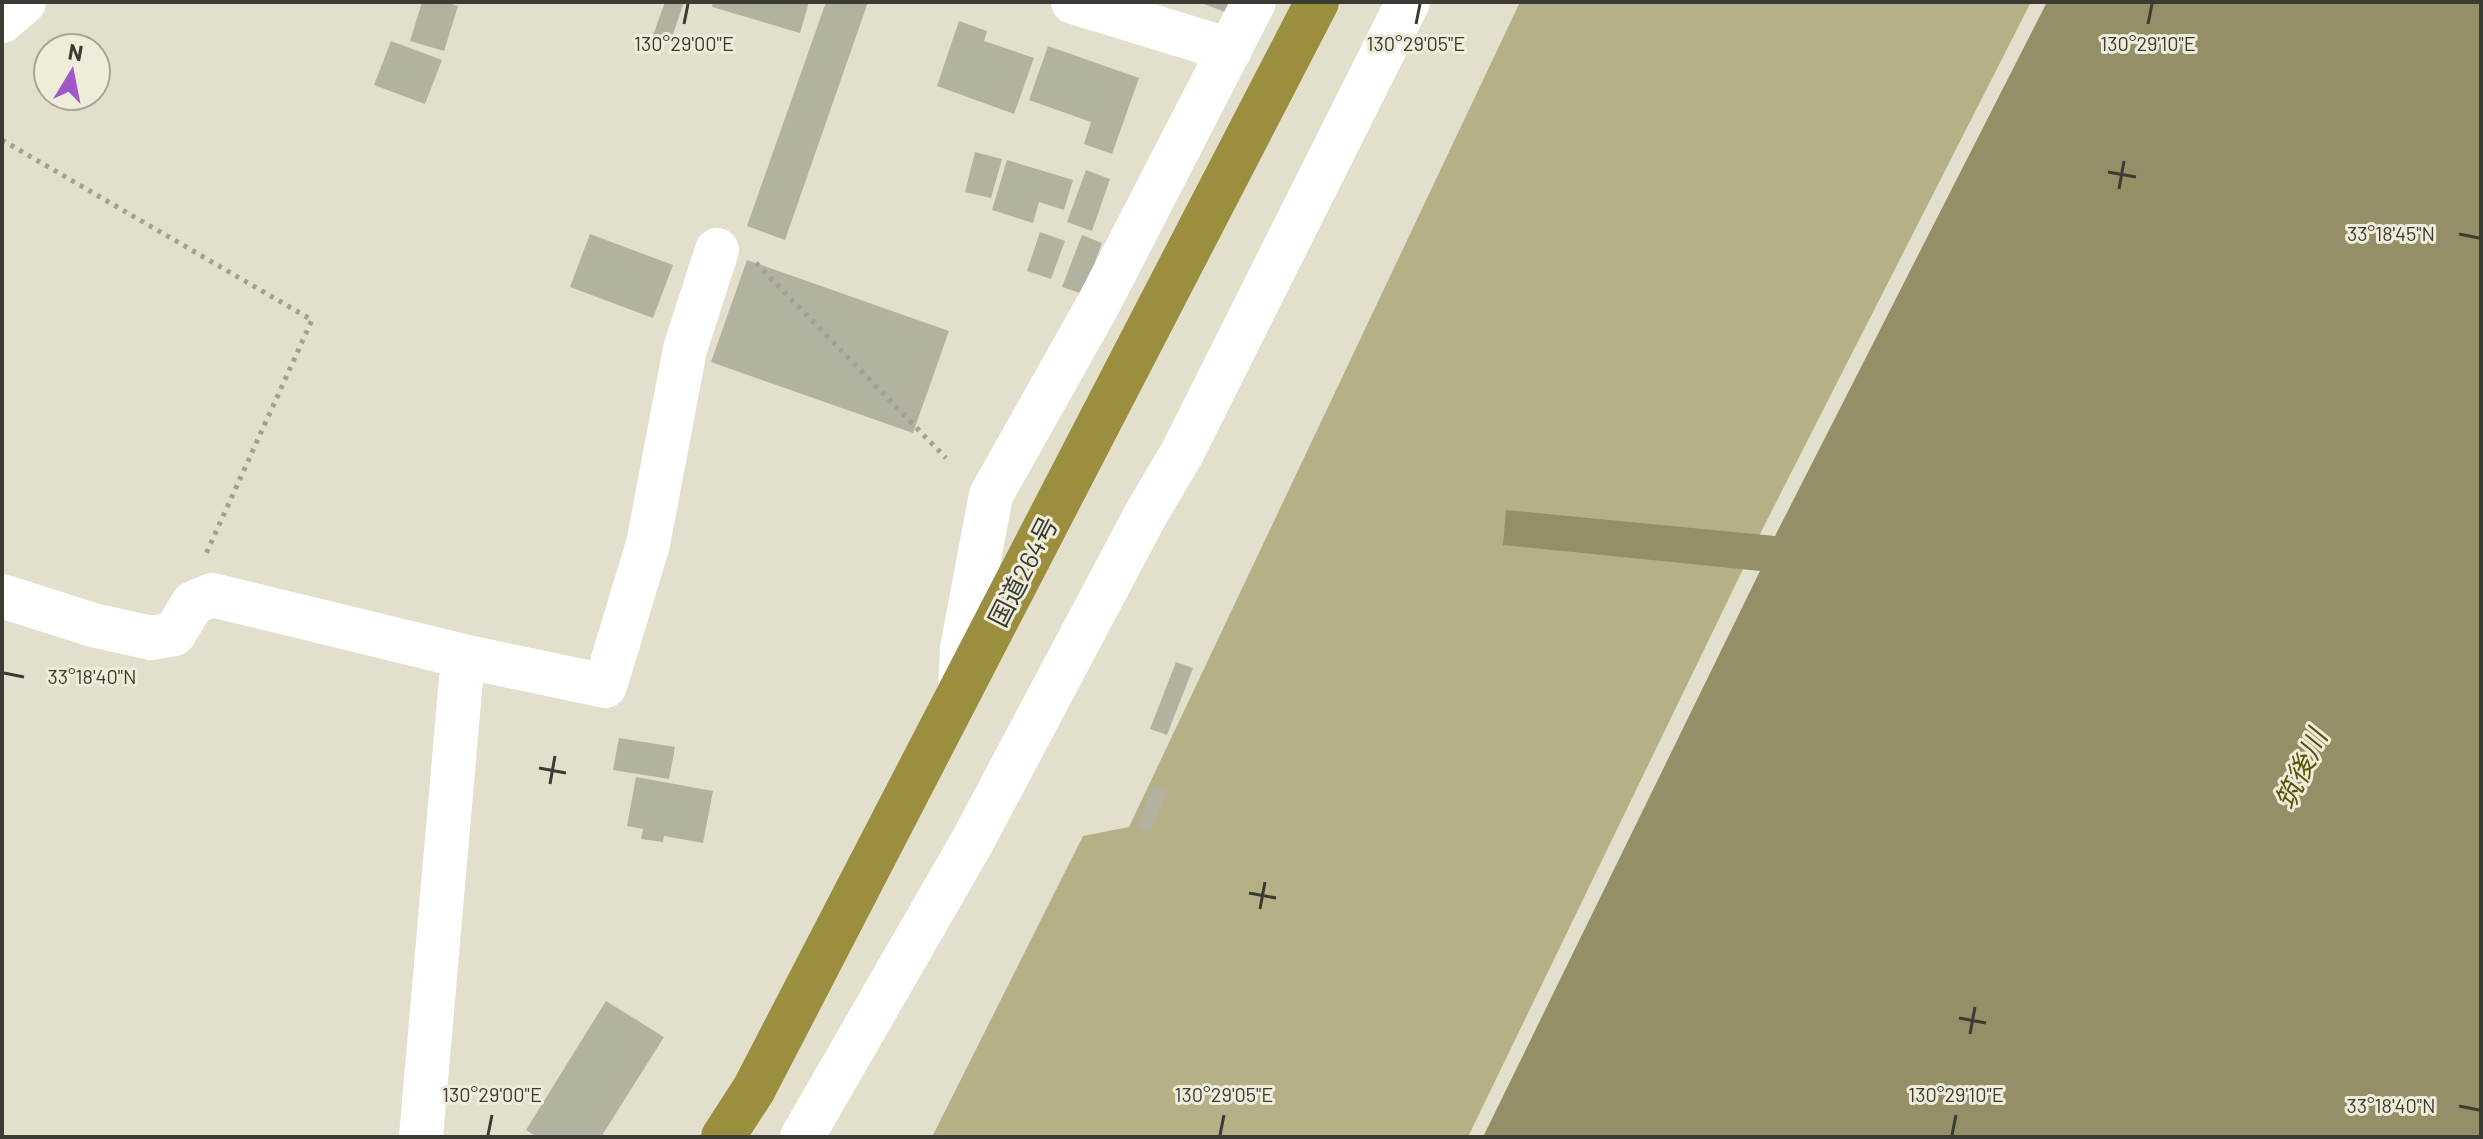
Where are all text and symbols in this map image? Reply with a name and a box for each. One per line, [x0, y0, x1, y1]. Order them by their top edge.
text: 130°29'00"E [634, 31, 734, 55]
text: 130°29'05"E [1367, 31, 1465, 55]
text: 130°29'10"E [2100, 31, 2196, 55]
north arrow [32, 32, 112, 112]
text: N [66, 37, 85, 65]
text: 33°18'45"N [2347, 221, 2435, 245]
street label: 国道264号 [981, 511, 1063, 631]
text: 33°18'40"N [47, 664, 137, 688]
water label: 筑後川 [2267, 721, 2334, 814]
text: 130°29'00"E [442, 1082, 542, 1106]
text: 130°29'05"E [1175, 1082, 1273, 1106]
text: 130°29'10"E [1908, 1082, 2004, 1106]
text: 33°18'40"N [2346, 1093, 2436, 1117]

